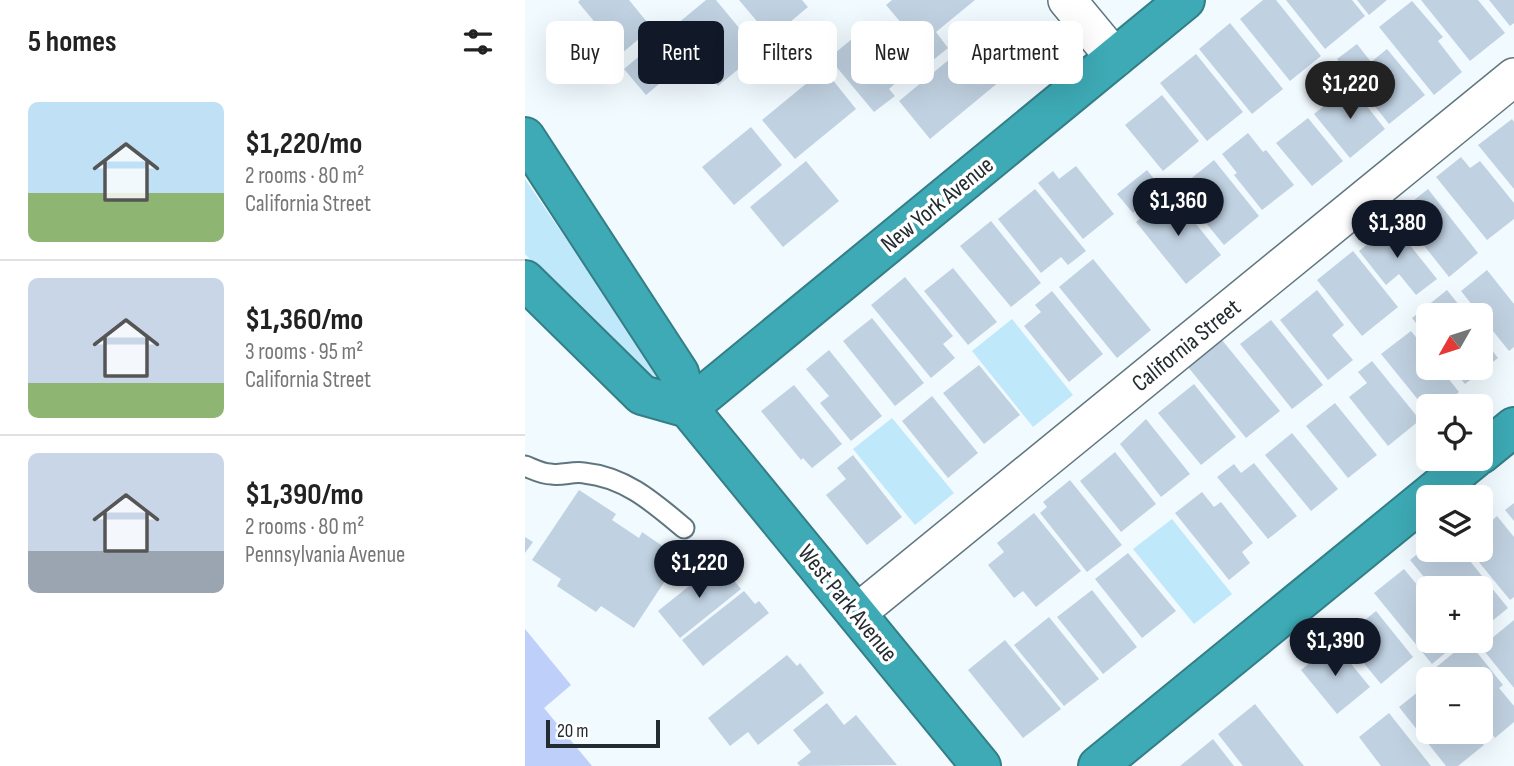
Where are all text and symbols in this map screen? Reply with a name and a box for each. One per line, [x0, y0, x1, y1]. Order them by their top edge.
chip: Buy [546, 21, 624, 84]
chip: Rent [638, 21, 724, 84]
chip: Filters [738, 21, 837, 84]
chip: New [851, 21, 934, 84]
chip: Apartment [948, 21, 1083, 84]
icon: filters [459, 23, 497, 61]
text: 5 homes [28, 24, 117, 60]
pin: $1,220 [1293, 61, 1407, 121]
text: $1,220 [1321, 70, 1379, 98]
text: $1,220/mo [245, 126, 362, 162]
icon: home [84, 130, 168, 214]
street label: New York Avenue [875, 150, 999, 259]
text: 2 rooms · 80 m² [245, 162, 364, 190]
pin: $1,360 [1121, 178, 1235, 238]
text: $1,360 [1149, 187, 1207, 215]
text: California Street [245, 190, 371, 218]
pin: $1,380 [1340, 201, 1454, 260]
text: $1,380 [1368, 209, 1426, 237]
street label: California Street [1126, 293, 1247, 398]
text: $1,360/mo [245, 302, 363, 338]
north arrow [1416, 303, 1493, 380]
map controls [1416, 303, 1493, 744]
icon: home [84, 306, 168, 390]
text: 3 rooms · 95 m² [245, 338, 364, 366]
text: California Street [245, 366, 371, 394]
button: locate [1416, 394, 1493, 471]
text: $1,390/mo [245, 477, 364, 513]
icon: home [84, 481, 168, 565]
button: layers [1416, 485, 1493, 562]
text: 2 rooms · 80 m² [245, 513, 364, 541]
street label: West Park Avenue [792, 539, 904, 668]
pin: $1,220 [642, 540, 756, 600]
text: Pennsylvania Avenue [245, 541, 405, 569]
text: $1,220 [670, 549, 728, 577]
button: + [1416, 576, 1493, 653]
pin: $1,390 [1278, 618, 1392, 678]
text: $1,390 [1306, 627, 1364, 655]
button: − [1416, 667, 1493, 744]
scale bar [546, 717, 660, 749]
text: 20 m [557, 720, 589, 743]

